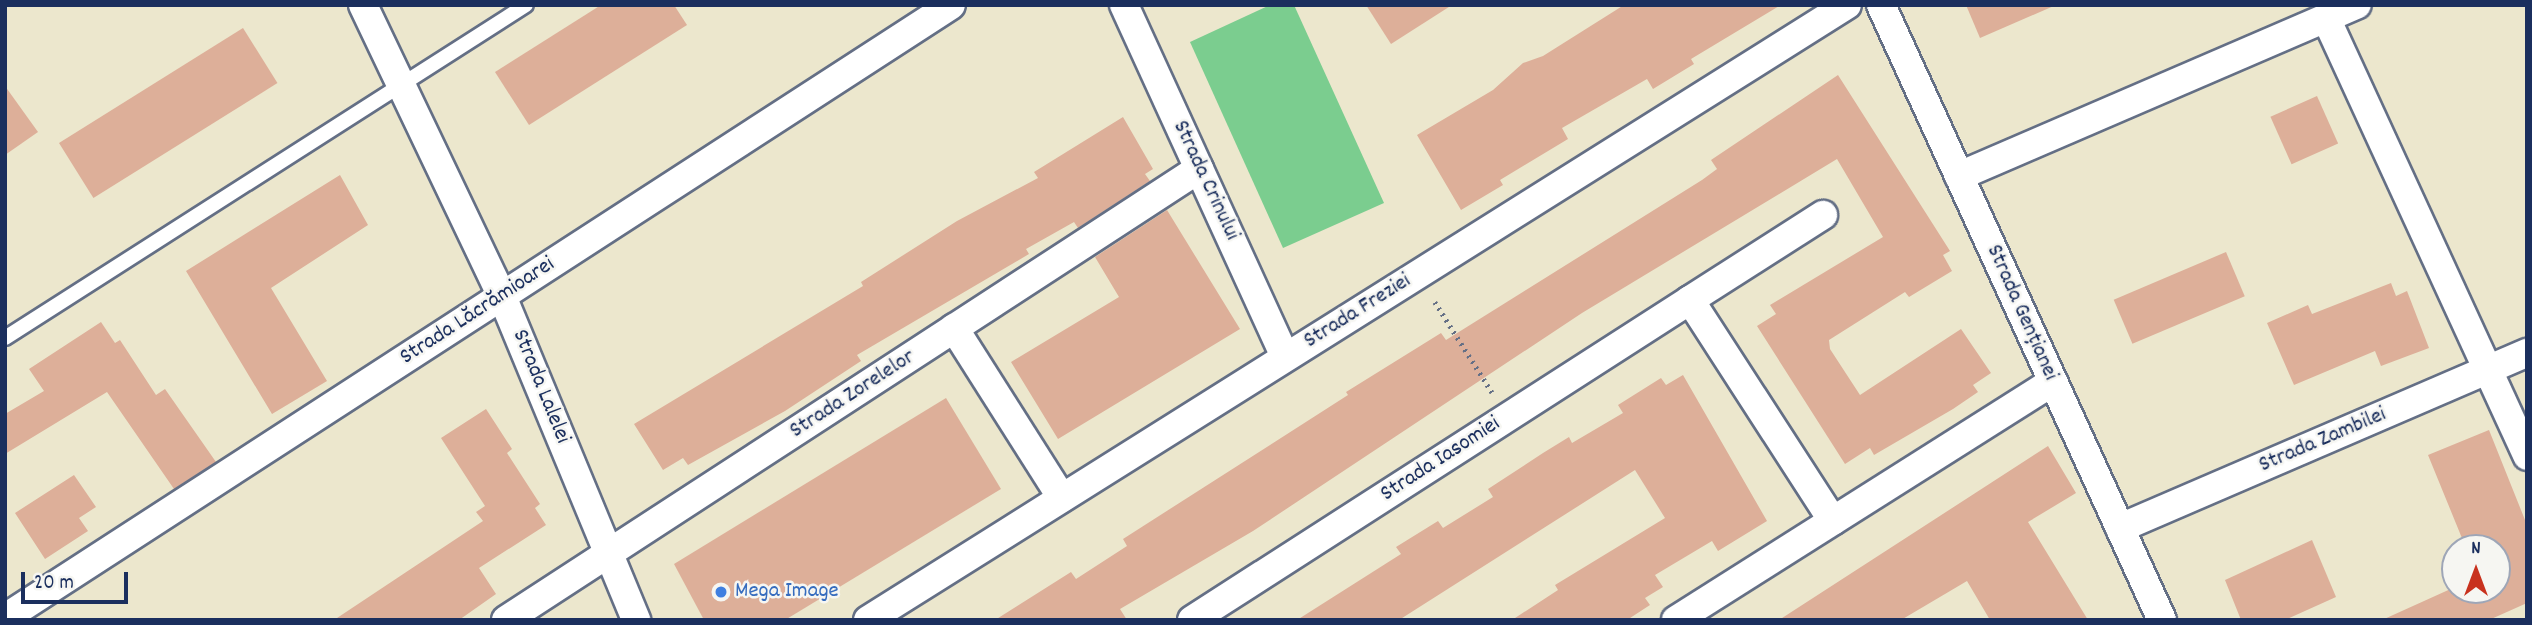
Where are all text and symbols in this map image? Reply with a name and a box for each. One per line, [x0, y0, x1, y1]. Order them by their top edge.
street label: Strada Crinului [1165, 117, 1245, 245]
street label: Strada Gențianei [1979, 241, 2063, 385]
street label: Strada Lăcrămioarei [395, 252, 561, 372]
street label: Strada Freziei [1299, 268, 1417, 356]
street label: Strada Lalelei [505, 326, 575, 448]
street label: Strada Zorelelor [785, 344, 921, 446]
street label: Strada Zambilei [2255, 402, 2391, 480]
street label: Strada Iasomiei [1376, 411, 1506, 509]
north arrow [2441, 534, 2511, 604]
text: N [2471, 536, 2481, 563]
scale bar [24, 558, 131, 602]
text: 20 m [34, 569, 74, 599]
place label: Mega Image [735, 578, 839, 606]
marker: Mega Image [713, 584, 729, 600]

